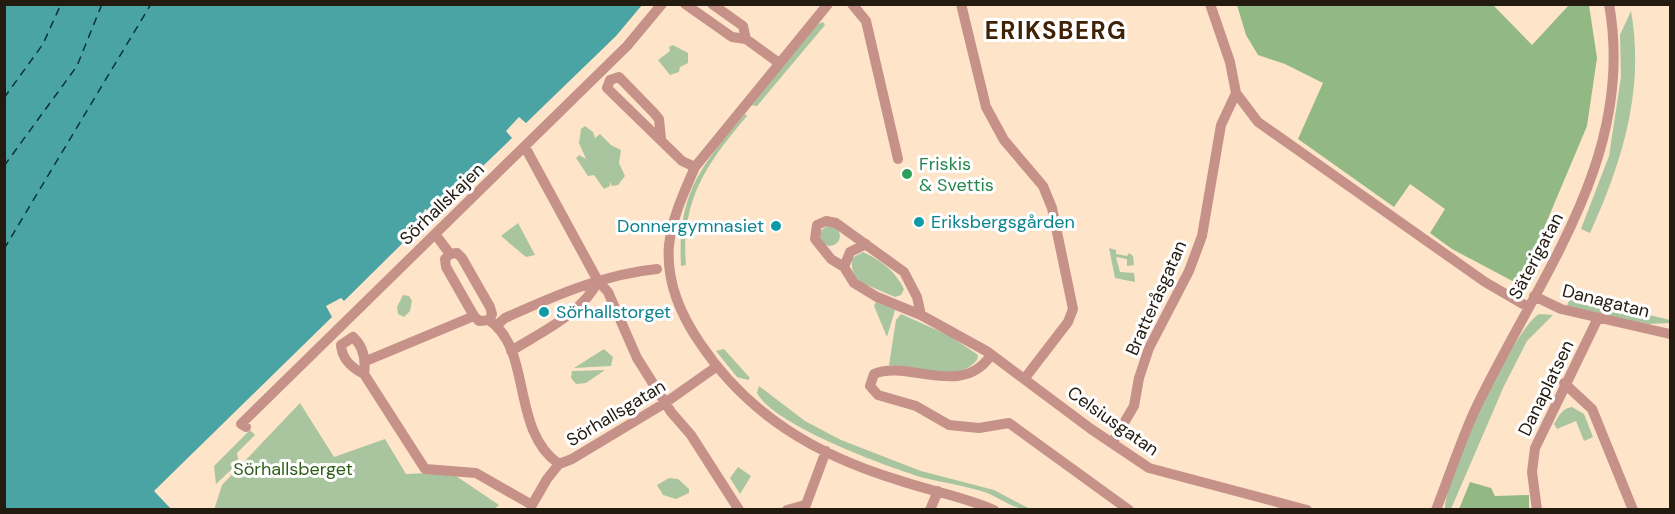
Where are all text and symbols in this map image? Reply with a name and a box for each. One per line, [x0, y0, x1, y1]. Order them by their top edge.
district label: ERIKSBERG [985, 15, 1127, 46]
place label: Friskis & Svettis [919, 152, 994, 197]
street label: Sörhallskajen [395, 158, 489, 250]
marker: Friskis & Svettis [900, 167, 914, 181]
street label: Säterigatan [1503, 209, 1569, 303]
place label: Eriksbergsgården [931, 210, 1075, 234]
place label: Donnergymnasiet [617, 214, 764, 238]
marker: Eriksbergsgården [912, 215, 926, 229]
marker: Donnergymnasiet [769, 219, 783, 233]
street label: Bratteråsgatan [1120, 237, 1192, 359]
street label: Danagatan [1560, 279, 1652, 323]
place label: Sörhallstorget [556, 300, 671, 324]
marker: Sörhallstorget [537, 305, 551, 319]
street label: Danaplatsen [1512, 336, 1580, 440]
street label: Sörhallsgatan [562, 374, 670, 452]
street label: Celsiusgatan [1062, 381, 1164, 461]
park label: Sörhallsberget [233, 457, 353, 481]

